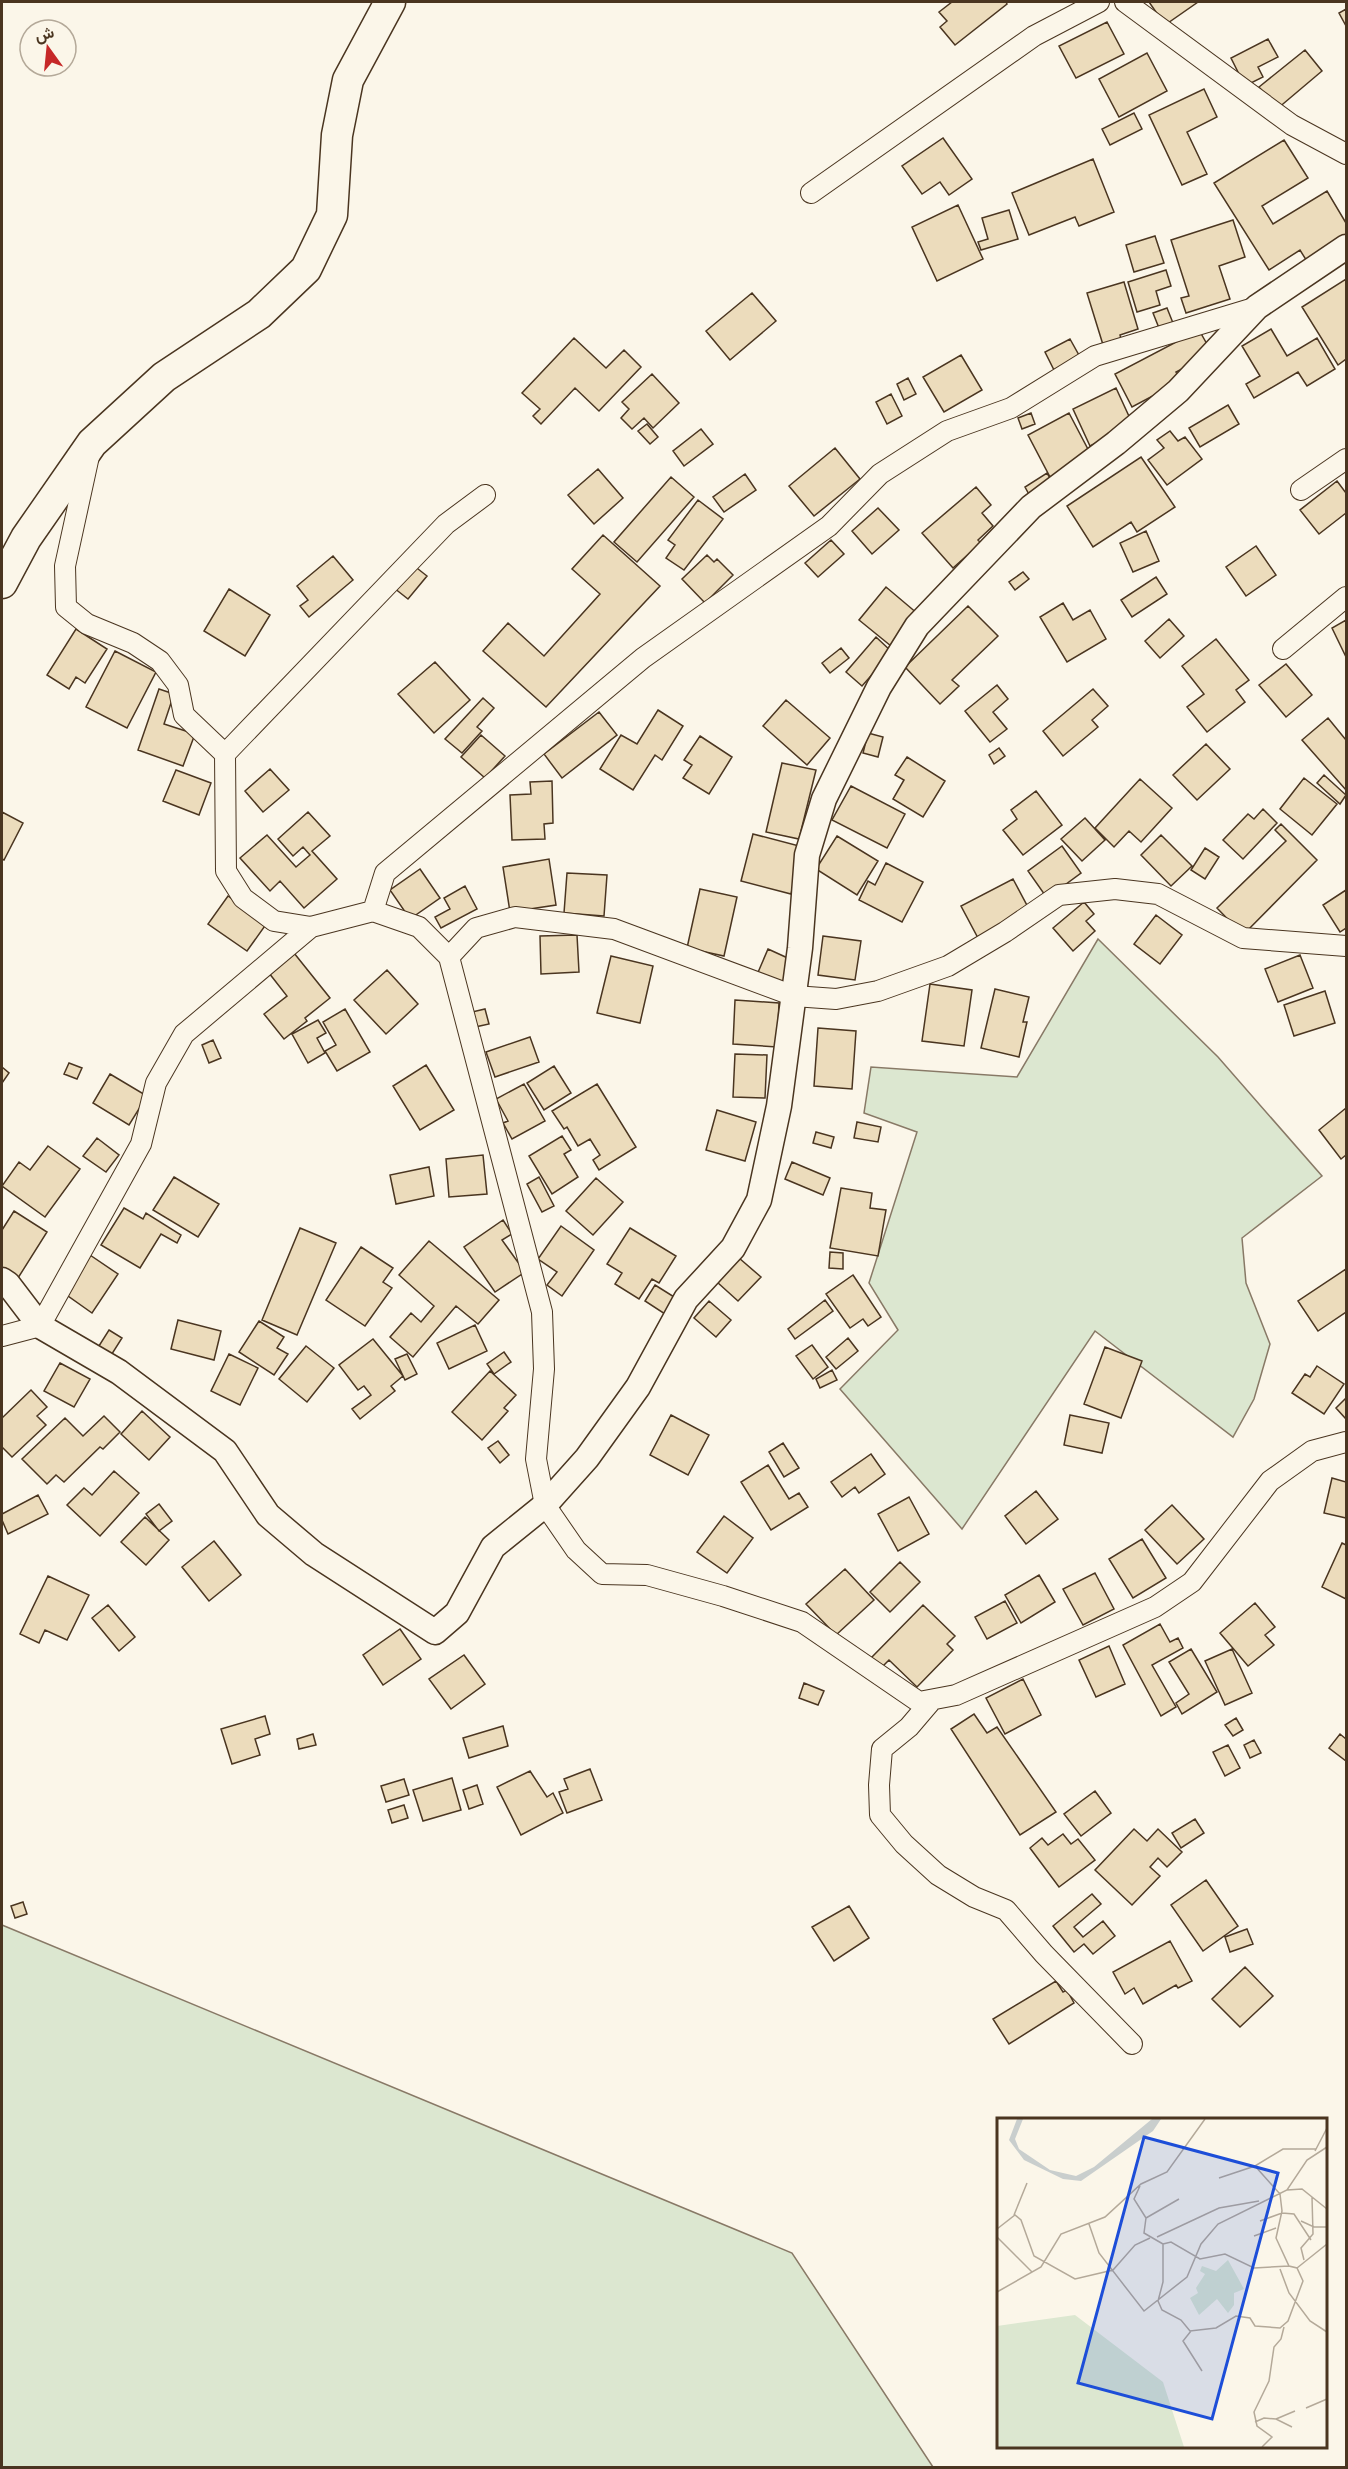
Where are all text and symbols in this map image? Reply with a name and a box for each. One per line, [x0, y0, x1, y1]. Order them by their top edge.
north arrow [18, 18, 78, 78]
text: ش [32, 22, 56, 46]
inset map [997, 2118, 1327, 2448]

